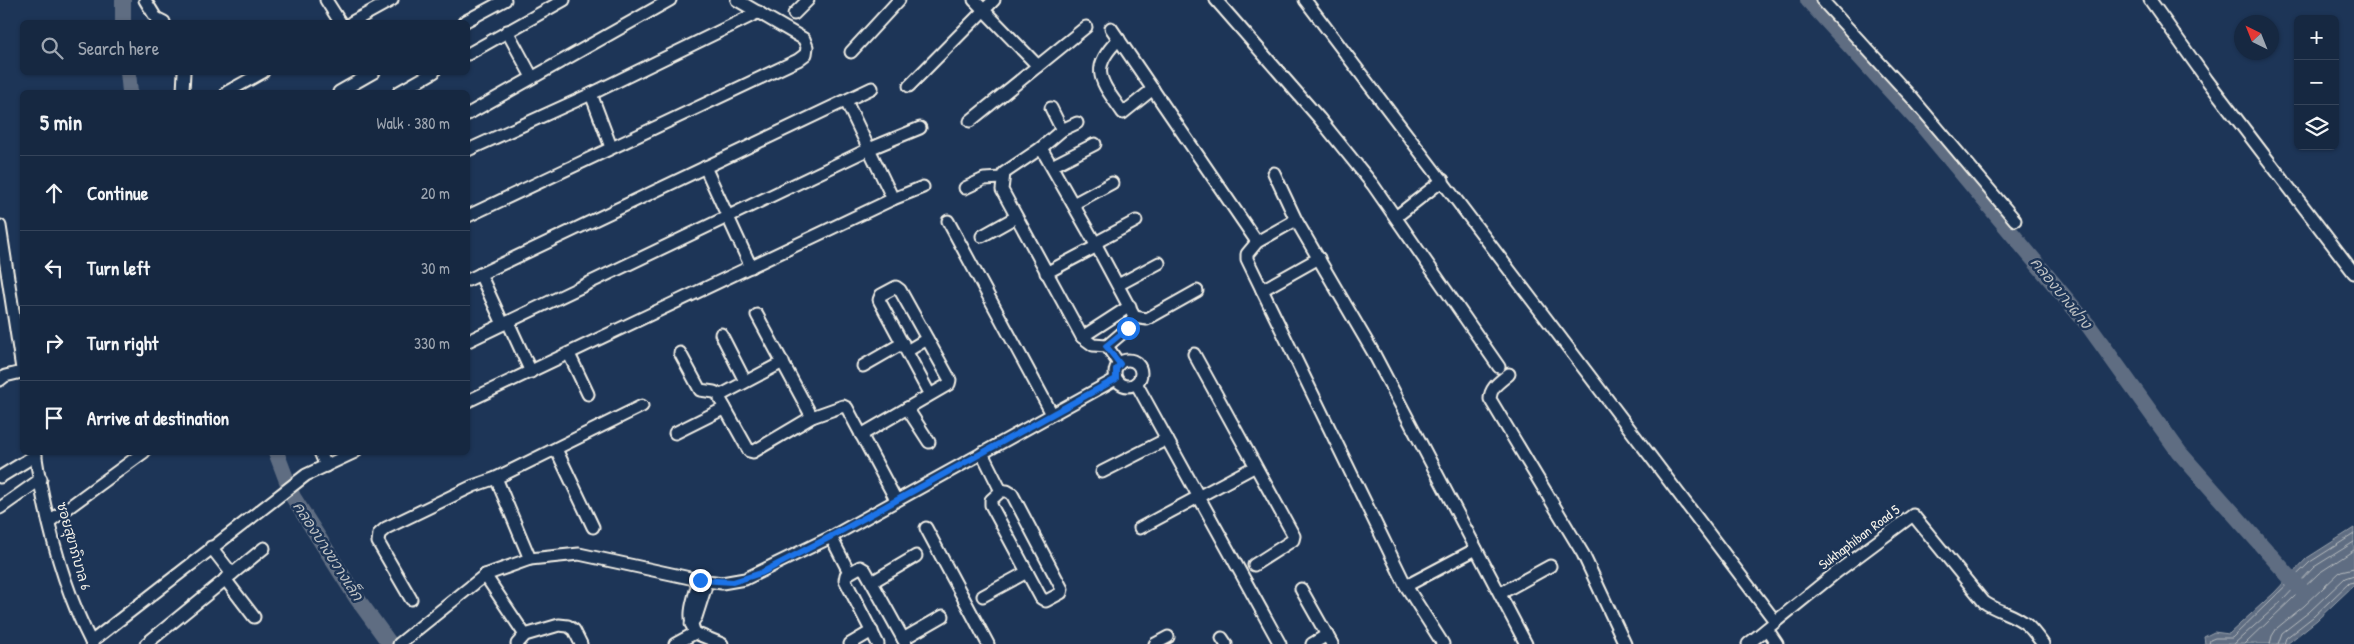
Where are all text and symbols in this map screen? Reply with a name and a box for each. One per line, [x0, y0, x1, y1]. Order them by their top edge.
north arrow [2234, 15, 2279, 60]
map controls [2294, 15, 2339, 150]
button: + [2294, 15, 2339, 60]
search box [20, 20, 470, 75]
icon: search [38, 34, 66, 62]
text: Search here [78, 35, 159, 61]
button: − [2294, 60, 2339, 105]
button: layers [2294, 105, 2339, 150]
text: 5 min [40, 108, 82, 137]
text: Walk · 380 m [377, 112, 450, 134]
icon: ahead [40, 179, 68, 207]
text: Continue [87, 180, 148, 206]
text: 20 m [421, 182, 450, 204]
water label: คลองบางฝาง [2026, 253, 2098, 334]
icon: left [40, 254, 68, 282]
text: Turn left [87, 255, 150, 281]
text: 30 m [421, 257, 450, 279]
route start [1117, 317, 1140, 340]
icon: right [40, 329, 68, 357]
text: Turn right [87, 330, 158, 356]
text: 330 m [414, 332, 450, 354]
icon: arrive [40, 404, 68, 432]
text: Arrive at destination [87, 405, 229, 431]
water label: คลองบางขวางเล็ก [288, 497, 369, 606]
street label: ซอยสุขาภิบาล 6 [52, 500, 96, 593]
street label: Sukhaphiban Road 5 [1814, 500, 1904, 574]
route end [689, 569, 712, 592]

